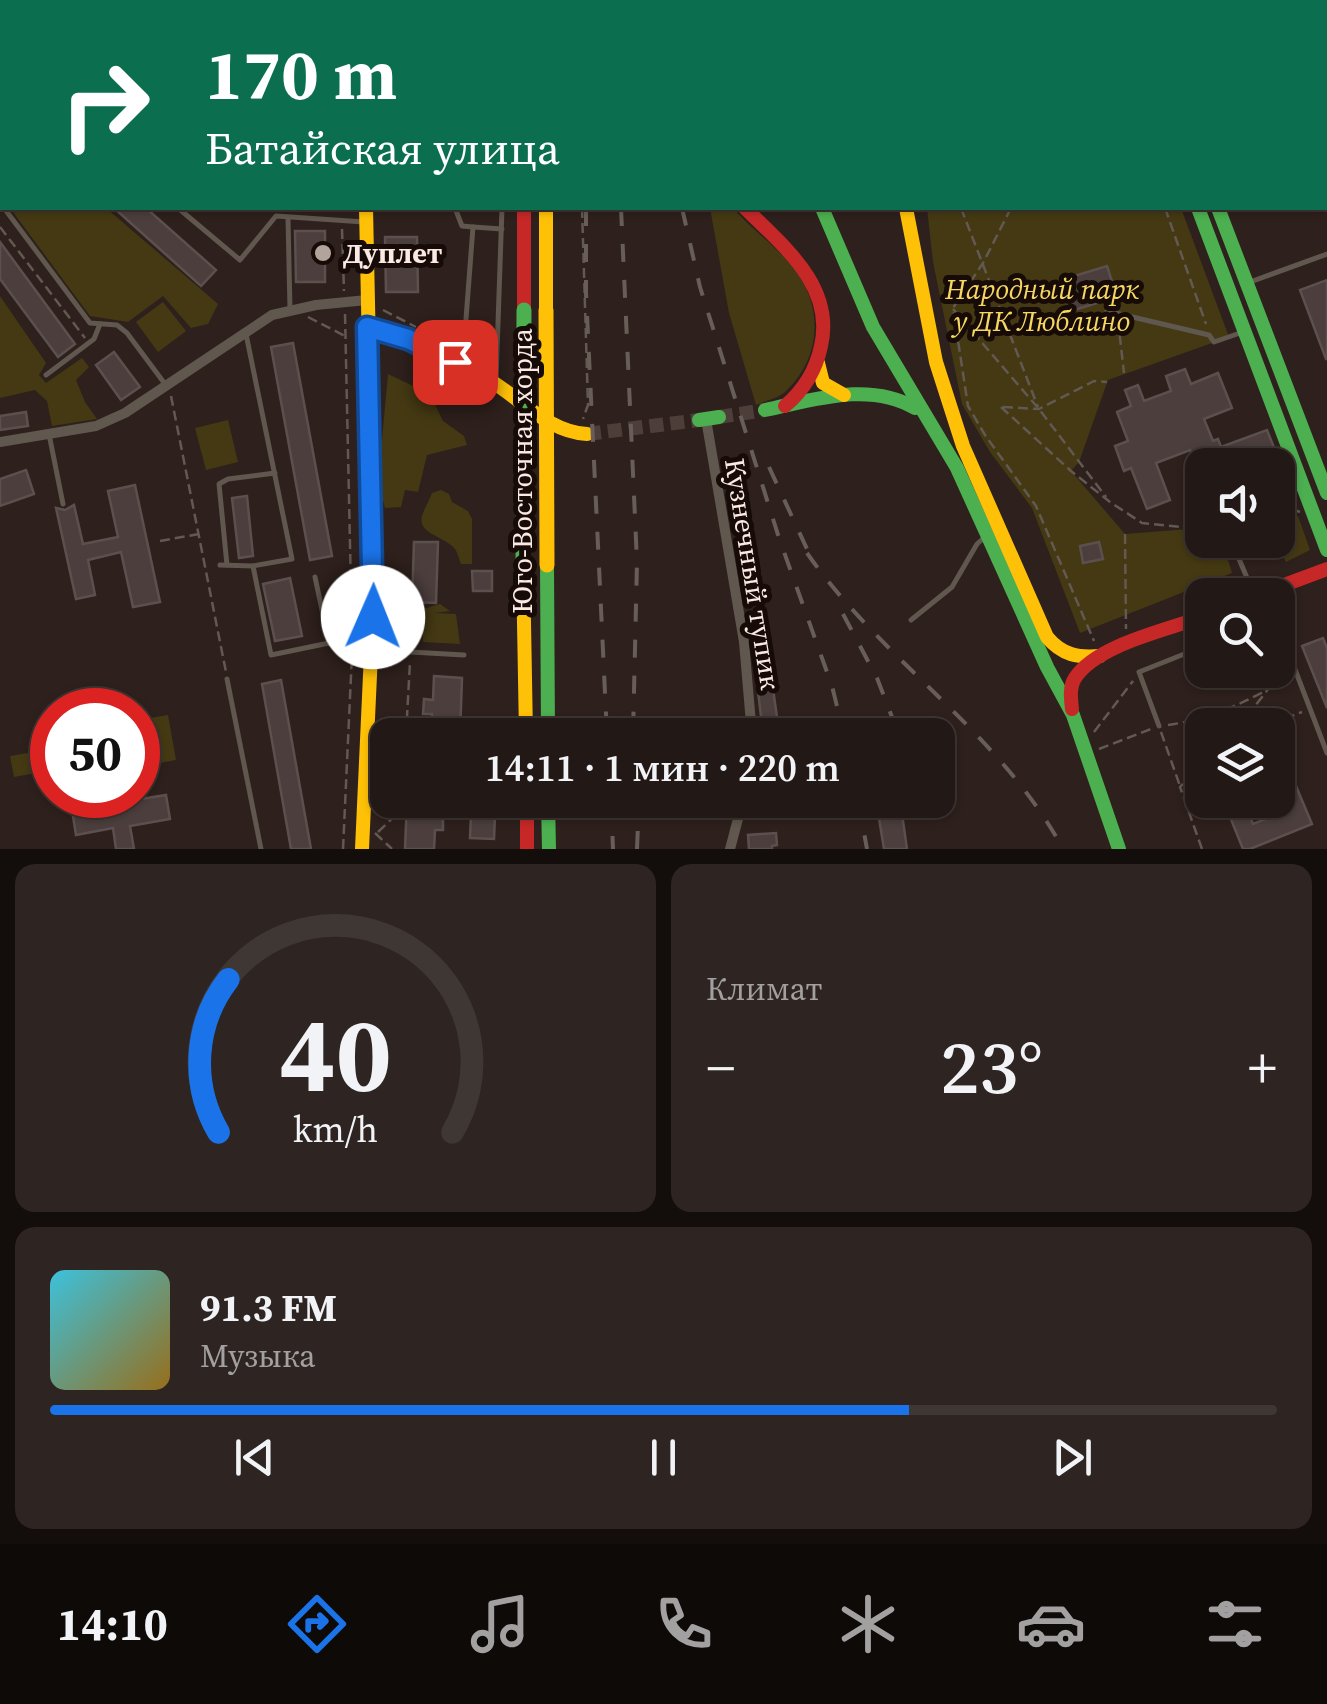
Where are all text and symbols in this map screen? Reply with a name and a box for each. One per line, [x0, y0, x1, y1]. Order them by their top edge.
text: 170 m [205, 26, 397, 122]
icon: right [40, 40, 170, 170]
text: Батайская улица [205, 117, 560, 179]
place label: Дуплет [343, 234, 442, 272]
marker: Дуплет [312, 242, 334, 264]
park label: Народный парк у ДК Люблино [944, 270, 1139, 340]
pin [413, 320, 498, 405]
street label: Юго-Восточная хорда [503, 328, 541, 614]
icon: arrive [428, 335, 483, 390]
map controls [1185, 448, 1295, 818]
button: sound [1185, 448, 1295, 558]
street label: Кузнечный тупик [716, 455, 790, 693]
position arrow [321, 565, 425, 669]
button: search [1185, 578, 1295, 688]
speed limit sign: 50 [30, 688, 160, 818]
button: layers [1185, 708, 1295, 818]
text: 14:11 · 1 мин · 220 m [485, 742, 840, 794]
text: Климат [706, 967, 822, 1011]
text: 40 [279, 982, 392, 1125]
text: 23° [940, 1015, 1043, 1118]
text: − [706, 1030, 735, 1105]
text: + [1248, 1030, 1277, 1105]
text: km/h [293, 1105, 378, 1154]
text: 91.3 FM [200, 1282, 337, 1334]
text: Музыка [200, 1334, 316, 1378]
icon: previous [227, 1430, 282, 1485]
icon: pause [636, 1430, 691, 1485]
icon: next [1045, 1430, 1100, 1485]
icon: directions [282, 1589, 352, 1659]
icon: music [465, 1589, 535, 1659]
icon: phone [649, 1589, 719, 1659]
icon: climate [833, 1589, 903, 1659]
icon: car [1016, 1589, 1086, 1659]
icon: filters [1200, 1589, 1270, 1659]
text: 14:10 [57, 1593, 168, 1655]

